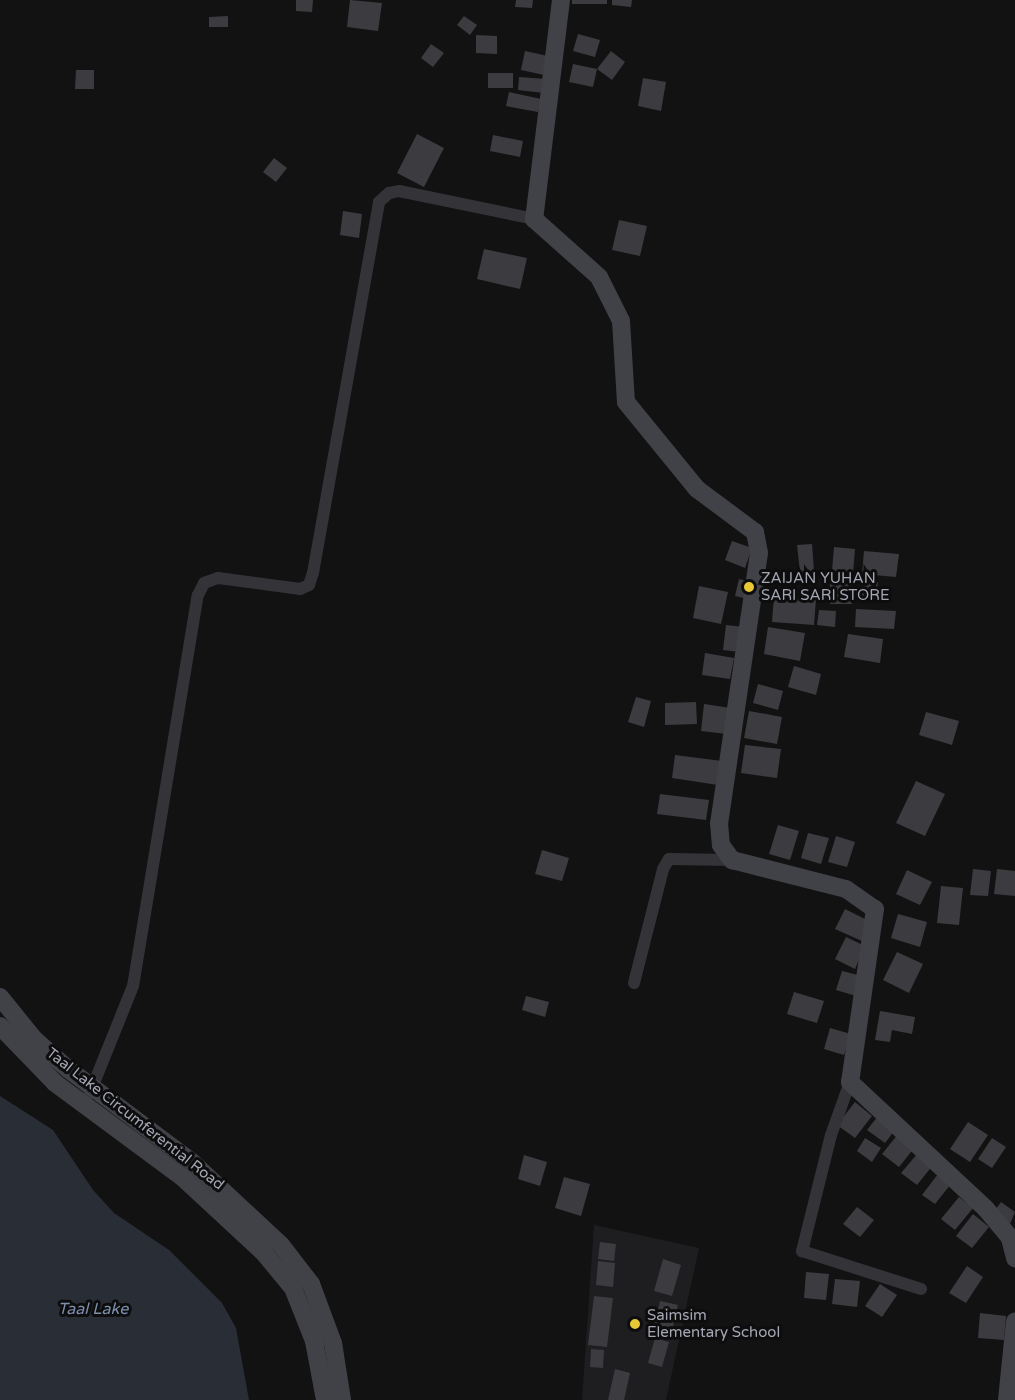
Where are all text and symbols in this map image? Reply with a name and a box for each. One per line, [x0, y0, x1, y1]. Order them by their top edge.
place label: ZAIJAN YUHAN SARI SARI STORE [761, 569, 889, 604]
marker: ZAIJAN YUHAN SARI SARI STORE [742, 580, 756, 594]
street label: Taal Lake Circumferential Road [43, 1044, 227, 1194]
water label: Taal Lake [58, 1299, 128, 1319]
place label: Saimsim Elementary School [647, 1306, 780, 1341]
marker: Saimsim Elementary School [628, 1317, 642, 1331]

